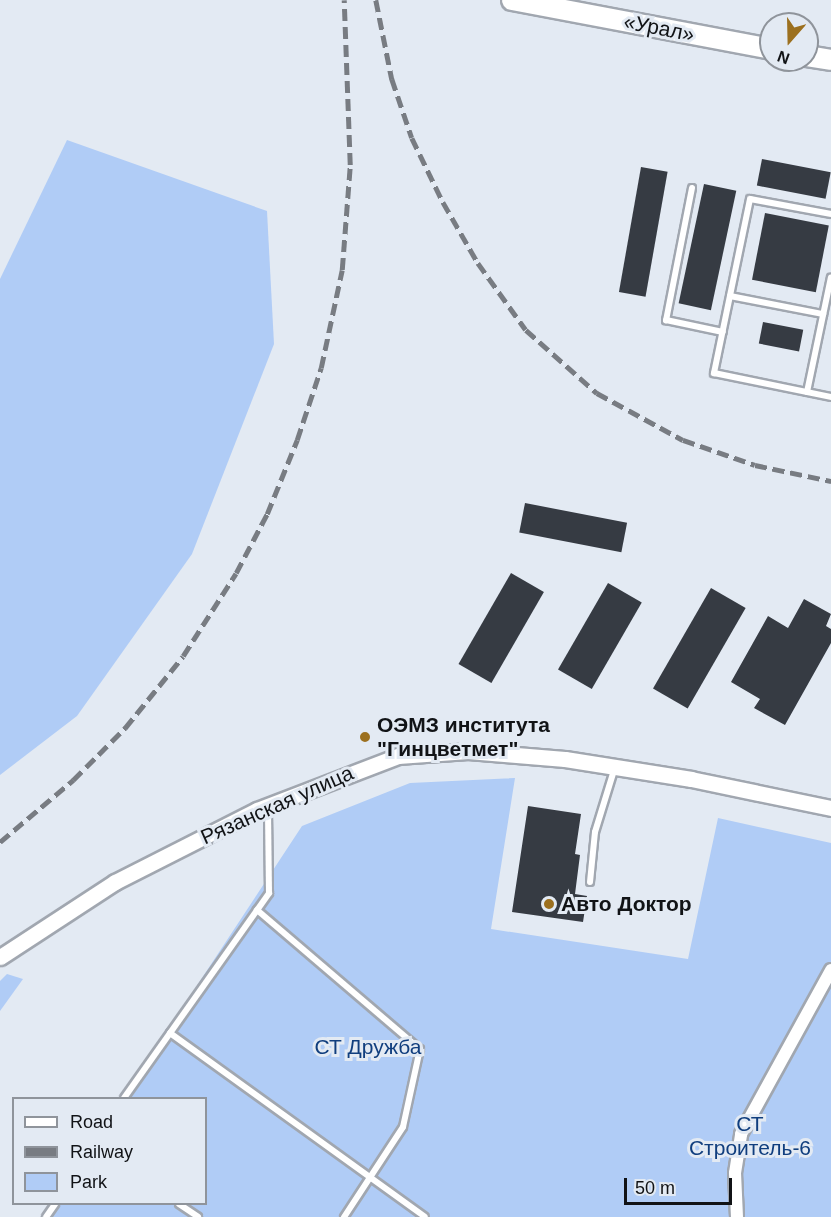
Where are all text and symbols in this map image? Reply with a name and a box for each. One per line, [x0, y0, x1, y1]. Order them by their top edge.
street label: «Урал» [622, 9, 696, 47]
north arrow [759, 12, 819, 72]
text: N [775, 48, 792, 67]
place label: ОЭМЗ института "Гинцветмет" [377, 712, 550, 762]
marker: ОЭМЗ института "Гинцветмет" [358, 730, 372, 744]
street label: Рязанская улица [197, 760, 357, 850]
place label: Авто Доктор [561, 891, 692, 917]
marker: Авто Доктор [542, 897, 556, 911]
park label: СТ Дружба [314, 1034, 422, 1060]
legend [12, 1097, 207, 1205]
park label: СТ Строитель-6 [689, 1111, 811, 1161]
text: Road [70, 1112, 113, 1132]
text: Railway [70, 1142, 133, 1162]
scale bar [627, 1166, 735, 1204]
text: Park [70, 1172, 107, 1192]
text: 50 m [635, 1178, 675, 1198]

